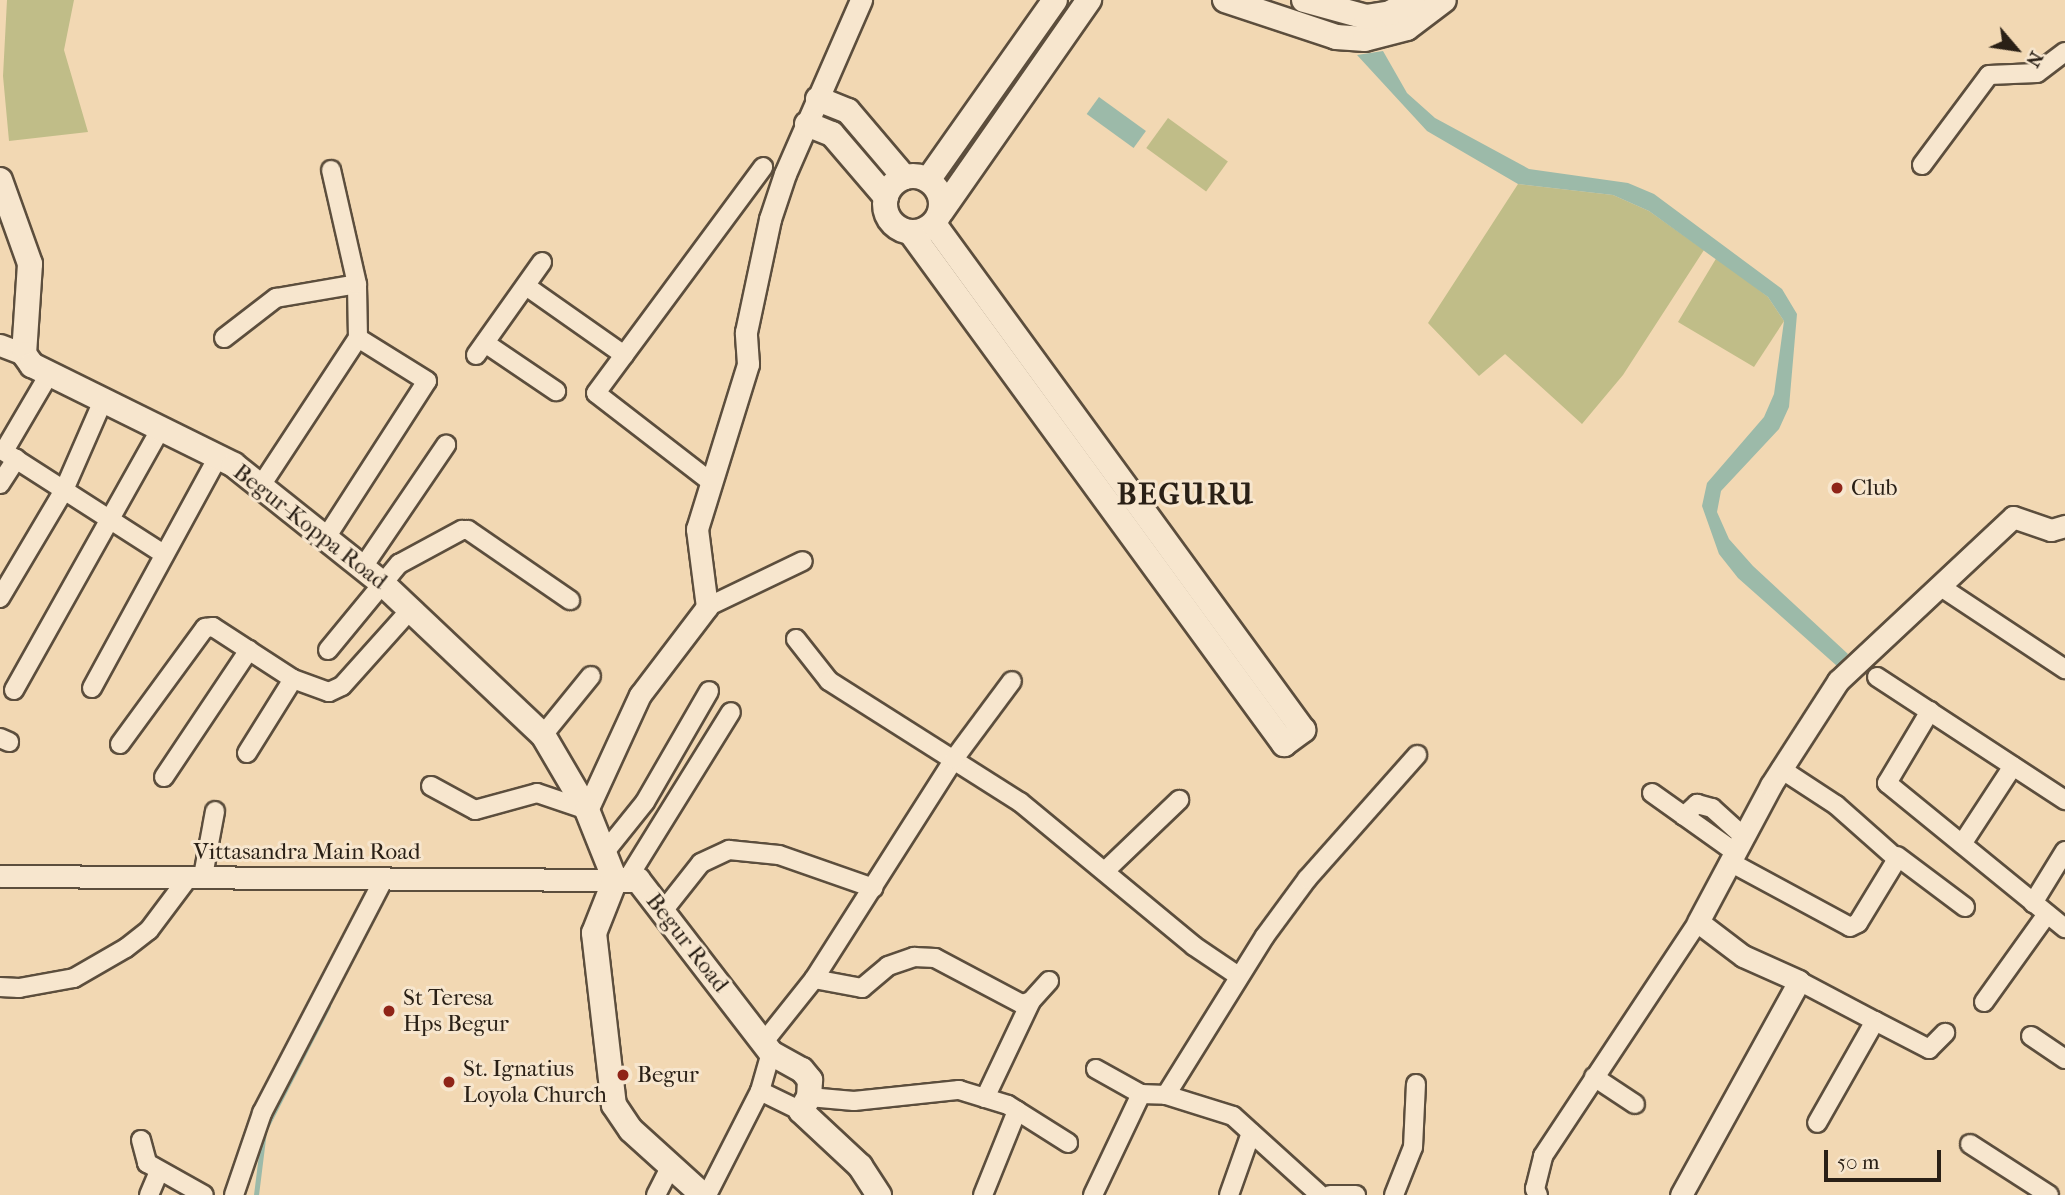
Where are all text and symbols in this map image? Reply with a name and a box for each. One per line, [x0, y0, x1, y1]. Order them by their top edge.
north arrow [1981, 14, 2051, 84]
text: N [2021, 48, 2047, 71]
street label: Begur-Koppa Road [228, 458, 392, 596]
place label: Club [1851, 474, 1898, 502]
district label: BEGURU [1118, 477, 1254, 513]
marker: Club [1829, 480, 1845, 496]
street label: Vittasandra Main Road [194, 838, 420, 866]
street label: Begur Road [640, 888, 734, 998]
place label: St Teresa Hps Begur [403, 984, 509, 1038]
marker: St Teresa Hps Begur [381, 1003, 397, 1019]
place label: St. Ignatius Loyola Church [463, 1055, 607, 1109]
place label: Begur [637, 1061, 699, 1089]
marker: Begur [615, 1067, 631, 1083]
marker: St. Ignatius Loyola Church [441, 1074, 457, 1090]
scale bar [1827, 1136, 1944, 1180]
text: 50 m [1837, 1150, 1880, 1174]

